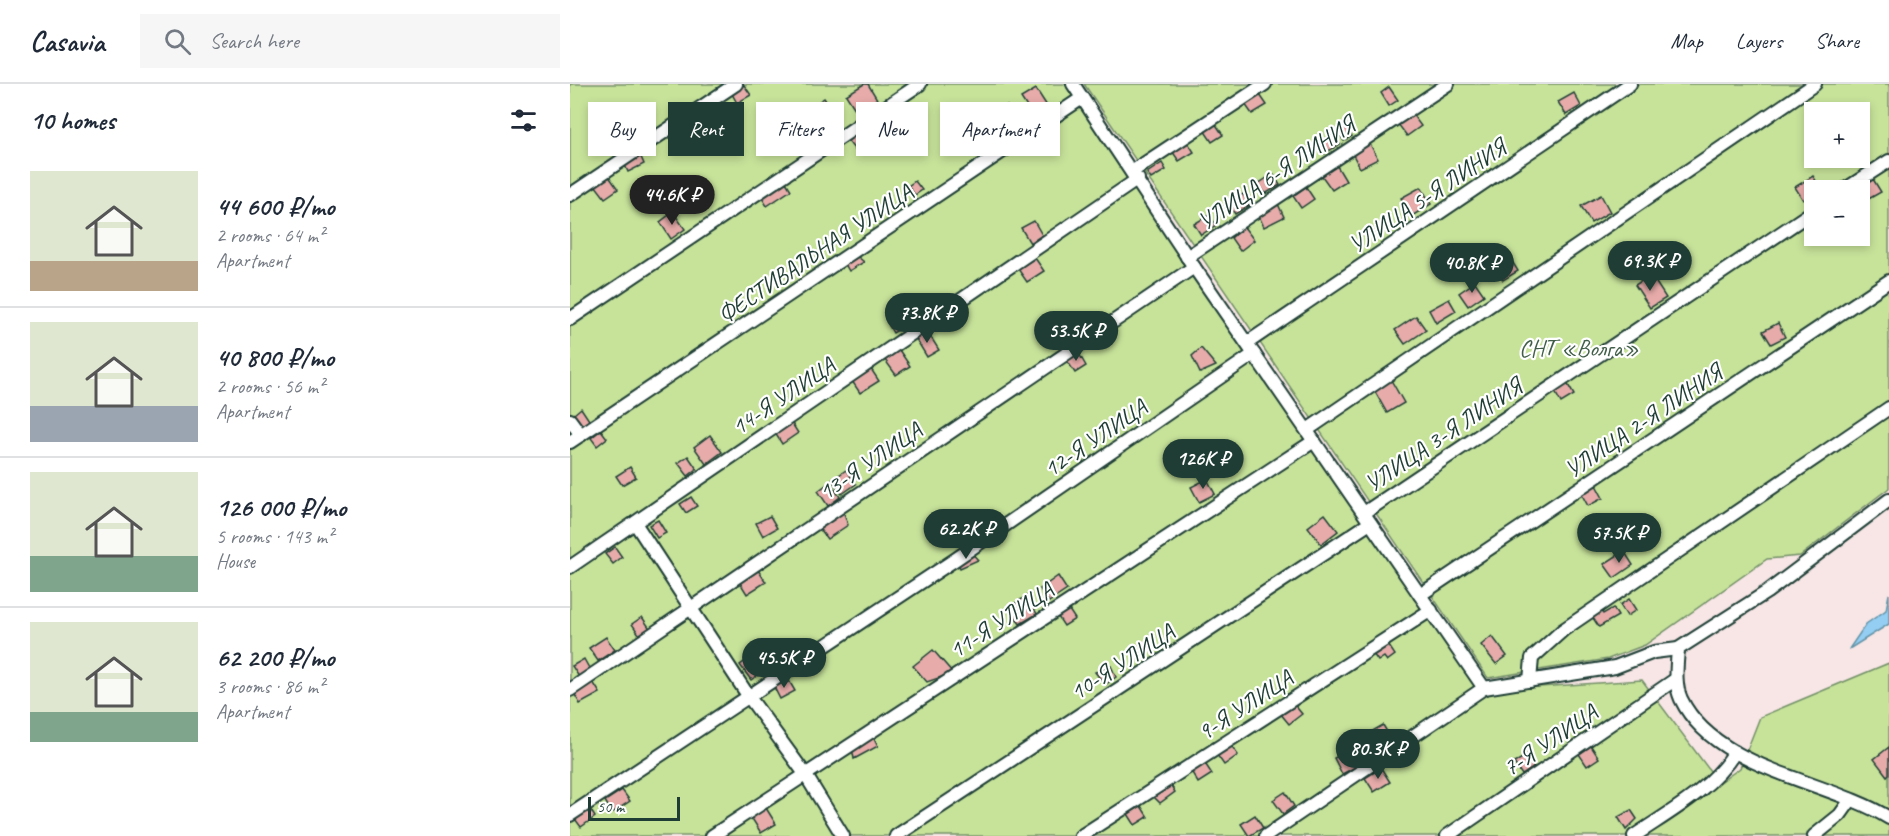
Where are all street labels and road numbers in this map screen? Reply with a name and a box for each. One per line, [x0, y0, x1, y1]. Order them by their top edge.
street label: УЛИЦА 6-Я ЛИНИЯ [1192, 107, 1363, 237]
street label: УЛИЦА 5-Я ЛИНИЯ [1343, 130, 1514, 260]
street label: ФЕСТИВАЛЬНАЯ УЛИЦА [712, 176, 919, 329]
street label: 14-Я УЛИЦА [726, 350, 841, 442]
street label: УЛИЦА 2-Я ЛИНИЯ [1559, 355, 1730, 485]
street label: УЛИЦА 3-Я ЛИНИЯ [1359, 369, 1530, 499]
street label: 12-Я УЛИЦА [1038, 392, 1153, 484]
street label: 13-Я УЛИЦА [813, 415, 928, 507]
street label: 11-Я УЛИЦА [943, 575, 1060, 665]
street label: 10-Я УЛИЦА [1064, 617, 1181, 707]
street label: 9-Я УЛИЦА [1192, 663, 1299, 747]
street label: 7-Я УЛИЦА [1497, 697, 1604, 783]

